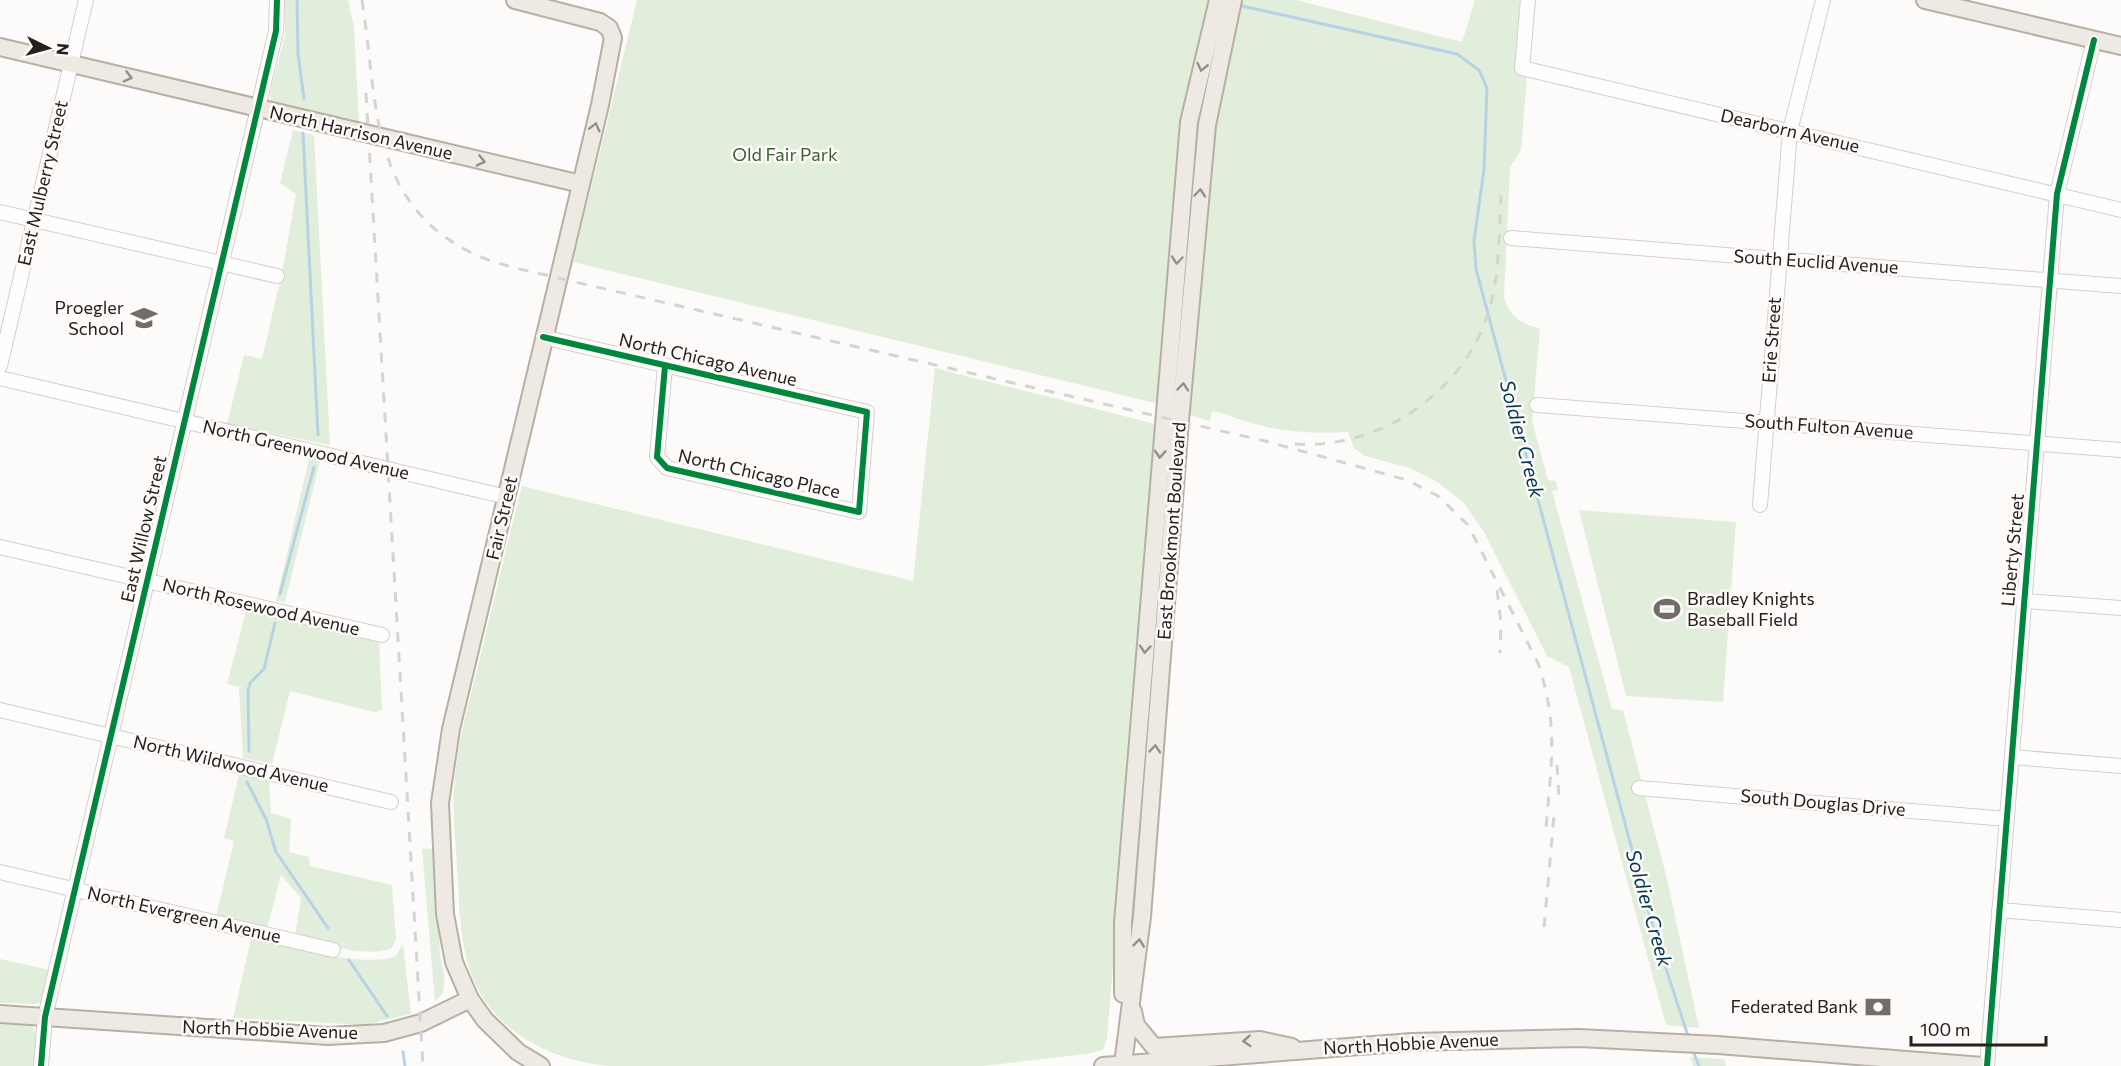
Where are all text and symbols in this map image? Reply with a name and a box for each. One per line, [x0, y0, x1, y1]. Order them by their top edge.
north arrow [18, 18, 78, 78]
text: N [53, 43, 73, 56]
one-way arrow [1196, 62, 1209, 72]
one-way arrow [123, 70, 133, 83]
street label: East Mulberry Street [12, 98, 72, 268]
street label: North Harrison Avenue [268, 100, 455, 164]
street label: Dearborn Avenue [1719, 103, 1862, 157]
one-way arrow [588, 122, 601, 132]
park label: Old Fair Park [732, 143, 838, 165]
one-way arrow [476, 153, 486, 166]
one-way arrow [1194, 188, 1207, 197]
street label: South Euclid Avenue [1733, 244, 1899, 278]
one-way arrow [1171, 256, 1184, 265]
place label: Proegler School [55, 296, 124, 339]
street label: Erie Street [1757, 296, 1785, 384]
school or university icon: Proegler School [129, 303, 159, 333]
street label: North Chicago Avenue [617, 328, 799, 390]
water label: Soldier Creek [1496, 377, 1551, 501]
one-way arrow [1176, 383, 1189, 392]
street label: South Fulton Avenue [1744, 409, 1914, 443]
street label: North Greenwood Avenue [201, 415, 412, 484]
street label: East Brookmont Boulevard [1152, 421, 1190, 641]
street label: North Chicago Place [676, 444, 842, 502]
one-way arrow [1154, 450, 1167, 459]
street label: East Willow Street [115, 453, 171, 605]
street label: Fair Street [481, 474, 521, 562]
street label: Liberty Street [1996, 493, 2028, 607]
street label: North Rosewood Avenue [161, 573, 362, 639]
place label: Bradley Knights Baseball Field [1687, 587, 1815, 630]
sports icon: Bradley Knights Baseball Field [1652, 594, 1682, 624]
one-way arrow [1139, 644, 1152, 653]
street label: North Wildwood Avenue [131, 730, 331, 796]
one-way arrow [1149, 745, 1162, 754]
street label: South Douglas Drive [1740, 784, 1906, 820]
water label: Soldier Creek [1622, 846, 1679, 970]
street label: North Evergreen Avenue [85, 881, 283, 947]
one-way arrow [1132, 939, 1144, 948]
bank icon: Federated Bank [1863, 992, 1893, 1022]
place label: Federated Bank [1731, 995, 1858, 1017]
scale bar [1911, 1009, 2046, 1047]
street label: North Hobbie Avenue [182, 1015, 358, 1043]
text: 100 m [1920, 1018, 1970, 1040]
street label: North Hobbie Avenue [1323, 1027, 1499, 1059]
one-way arrow [1242, 1034, 1251, 1047]

